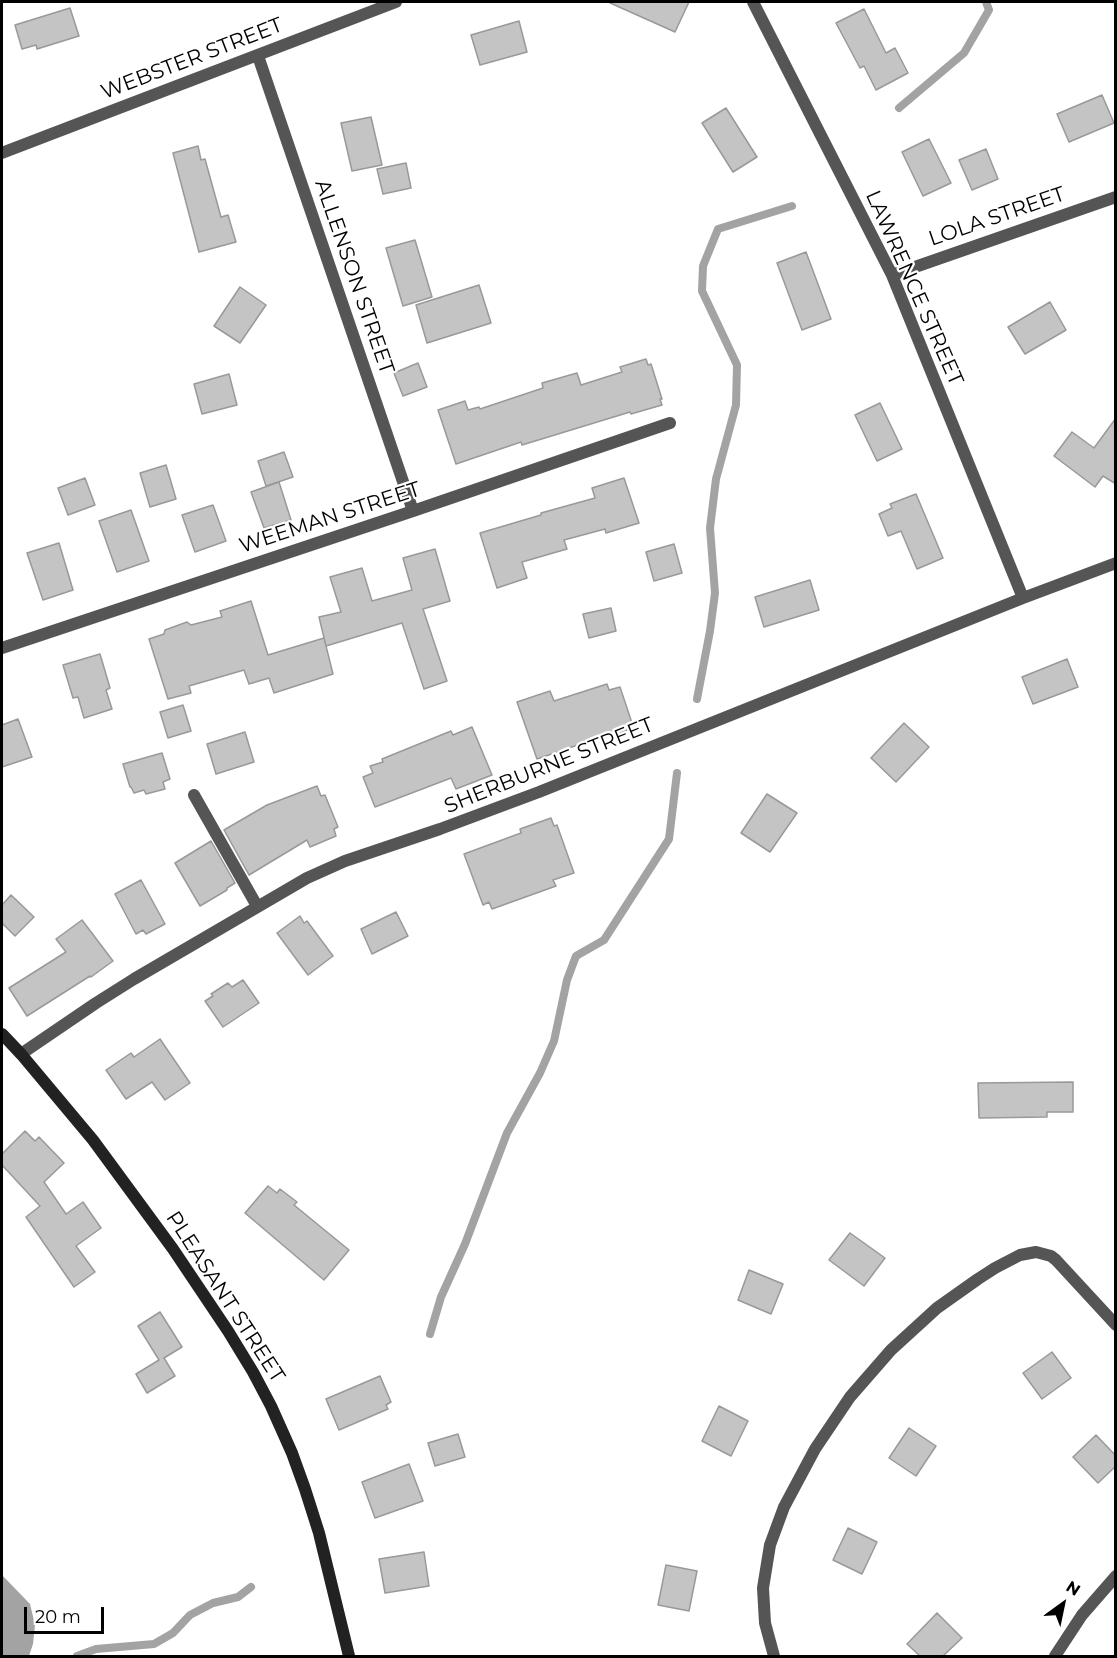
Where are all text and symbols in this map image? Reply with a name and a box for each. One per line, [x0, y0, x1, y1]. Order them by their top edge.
street label: WEBSTER STREET [98, 13, 286, 105]
street label: ALLENSON STREET [309, 176, 399, 378]
street label: LOLA STREET [925, 182, 1069, 252]
street label: LAWRENCE STREET [860, 187, 968, 389]
street label: WEEMAN STREET [236, 477, 424, 559]
street label: SHERBURNE STREET [441, 712, 657, 820]
street label: PLEASANT STREET [160, 1207, 290, 1387]
north arrow [1033, 1574, 1093, 1634]
text: N [1062, 1577, 1084, 1600]
scale bar [27, 1595, 106, 1633]
text: 20 m [35, 1606, 81, 1628]

